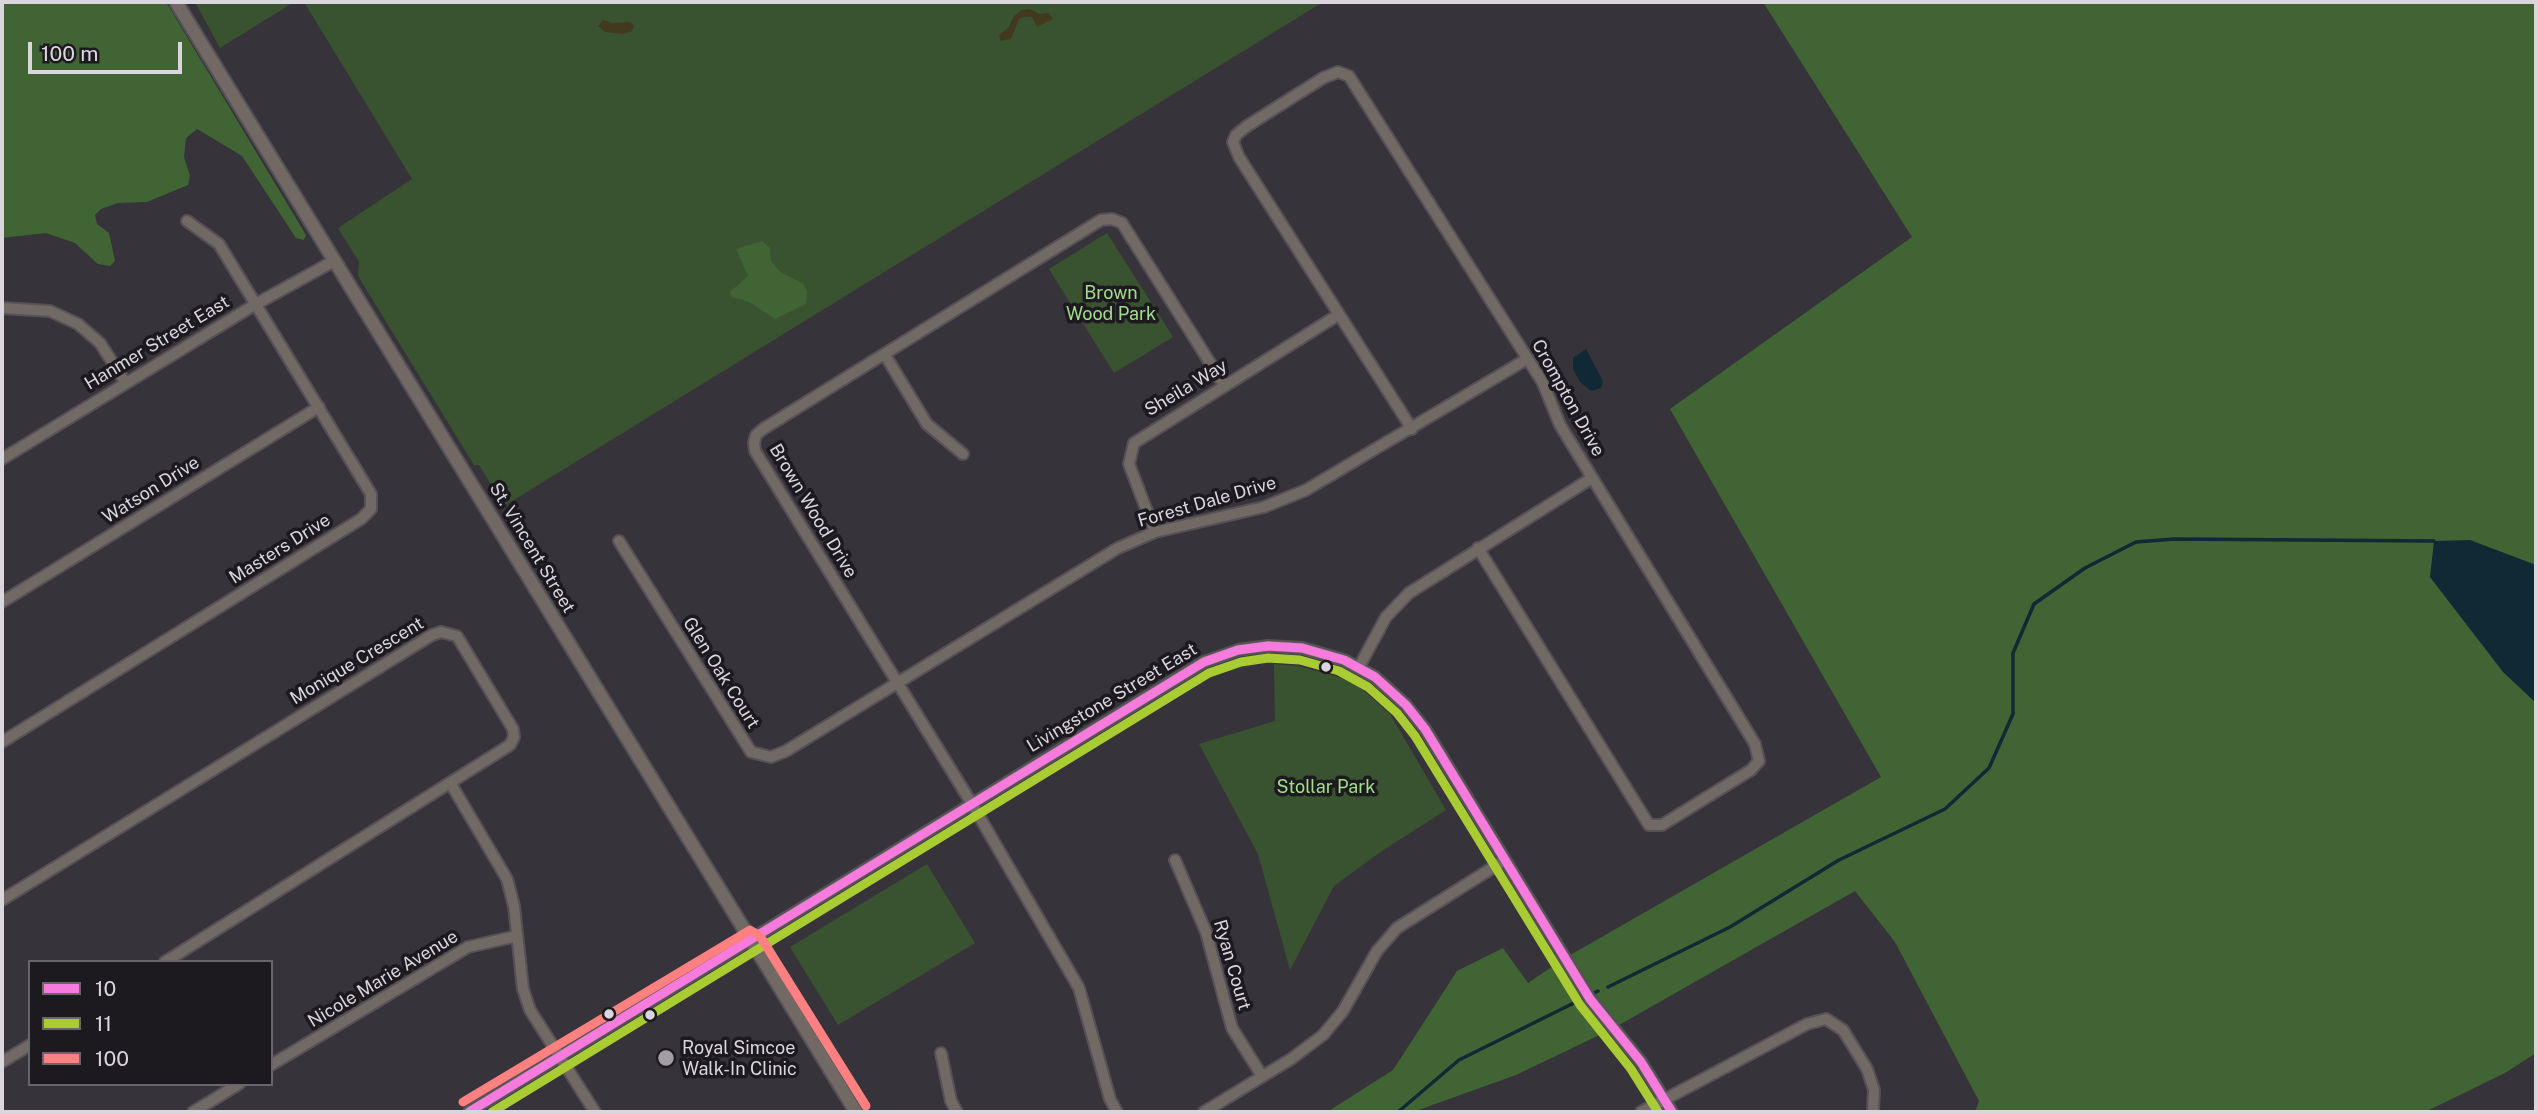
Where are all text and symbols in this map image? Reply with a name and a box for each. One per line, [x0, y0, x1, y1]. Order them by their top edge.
scale bar [32, 28, 186, 72]
text: 100 m [41, 41, 98, 66]
park label: Brown Wood Park [1066, 282, 1156, 324]
street label: Hanmer Street East [81, 291, 233, 395]
street label: Crompton Drive [1527, 336, 1609, 460]
street label: Sheila Way [1141, 355, 1231, 421]
street label: Brown Wood Drive [764, 440, 862, 582]
street label: Watson Drive [99, 452, 203, 528]
street label: Forest Dale Drive [1135, 472, 1279, 532]
street label: St. Vincent Street [485, 479, 579, 617]
street label: Masters Drive [225, 509, 335, 589]
street label: Monique Crescent [286, 613, 428, 709]
street label: Glen Oak Court [678, 613, 764, 733]
street label: Livingstone Street East [1023, 639, 1201, 757]
unlabelled marker [1319, 660, 1333, 674]
park label: Stollar Park [1277, 776, 1375, 798]
street label: Ryan Court [1209, 917, 1255, 1013]
street label: Nicole Marie Avenue [304, 926, 462, 1032]
legend [28, 960, 273, 1086]
text: 10 [95, 976, 116, 1001]
unlabelled marker [602, 1007, 616, 1021]
unlabelled marker [643, 1008, 657, 1022]
text: 11 [95, 1011, 112, 1036]
place label: Royal Simcoe Walk-In Clinic [682, 1037, 797, 1080]
text: 100 [95, 1046, 129, 1071]
marker: Royal Simcoe Walk-In Clinic [656, 1048, 676, 1068]

